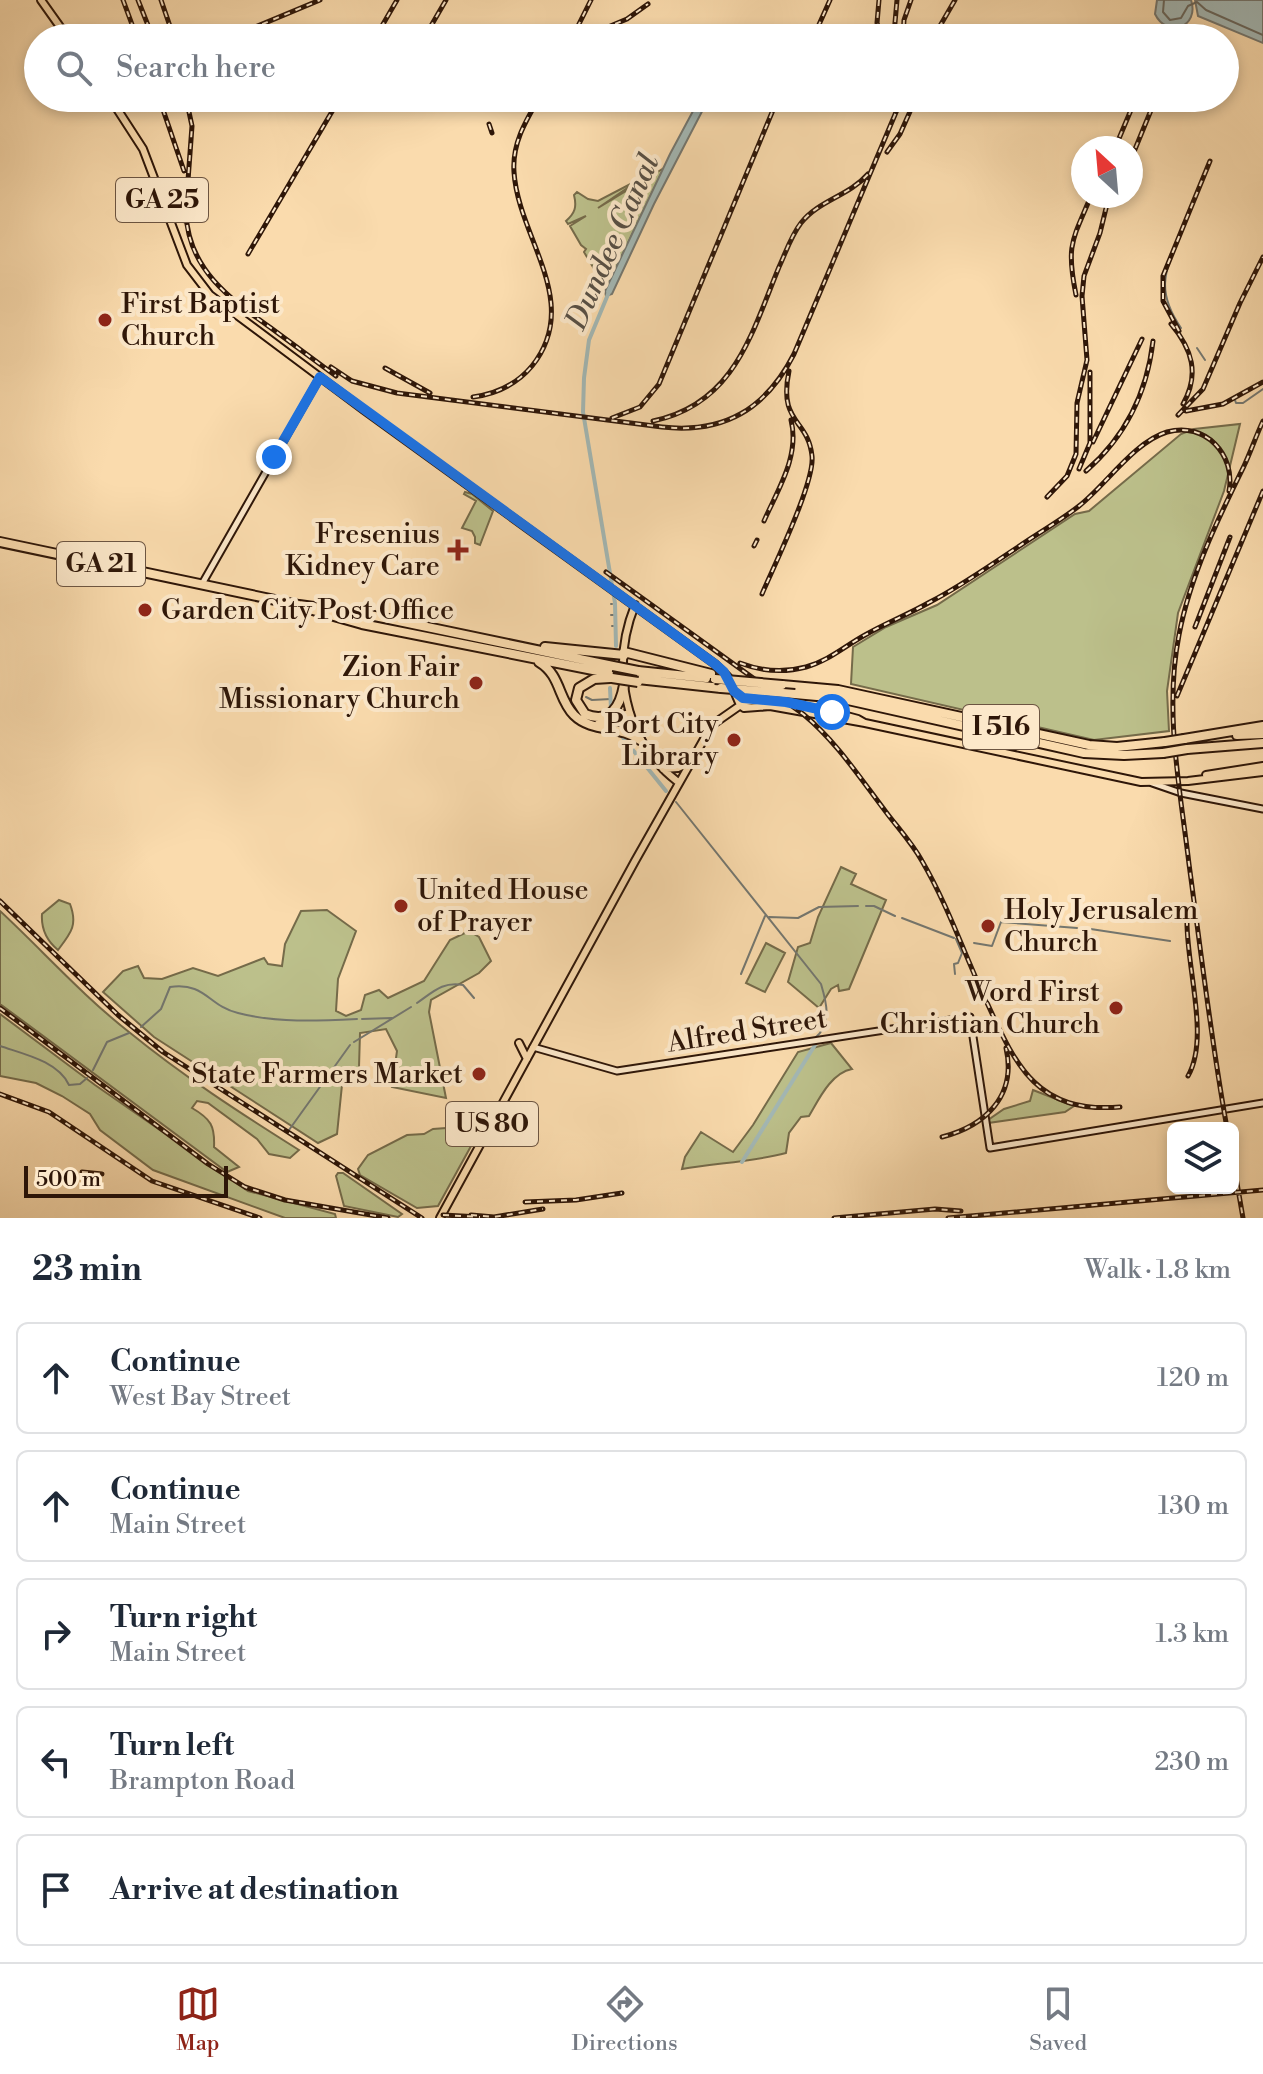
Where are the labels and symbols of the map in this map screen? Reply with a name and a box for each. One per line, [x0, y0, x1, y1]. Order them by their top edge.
north arrow [1071, 136, 1143, 208]
water label: Dundee Canal [557, 148, 669, 337]
road number: GA 25 [116, 178, 208, 222]
place label: First Baptist Church [121, 287, 280, 354]
marker: First Baptist Church [96, 311, 114, 329]
route end [256, 439, 292, 475]
place label: Fresenius Kidney Care [285, 517, 440, 584]
marker: Fresenius Kidney Care [447, 539, 469, 561]
road number: GA 21 [57, 542, 145, 586]
place label: Garden City Post Office [161, 593, 454, 628]
marker: Garden City Post Office [136, 601, 154, 619]
place label: Zion Fair Missionary Church [219, 650, 460, 717]
marker: Zion Fair Missionary Church [467, 674, 485, 692]
route start [814, 694, 850, 730]
road number: I 516 [963, 705, 1039, 749]
place label: Port City Library [605, 707, 718, 774]
marker: Port City Library [725, 731, 743, 749]
place label: United House of Prayer [417, 873, 589, 940]
place label: Holy Jerusalem Church [1004, 893, 1198, 960]
marker: United House of Prayer [392, 897, 410, 915]
marker: Holy Jerusalem Church [979, 917, 997, 935]
place label: Word First Christian Church [880, 975, 1100, 1042]
marker: Word First Christian Church [1107, 999, 1125, 1017]
street label: Alfred Street [664, 1001, 830, 1061]
place label: State Farmers Market [191, 1057, 463, 1092]
marker: State Farmers Market [470, 1065, 488, 1083]
road number: US 80 [446, 1102, 538, 1146]
scale bar [24, 1162, 228, 1198]

